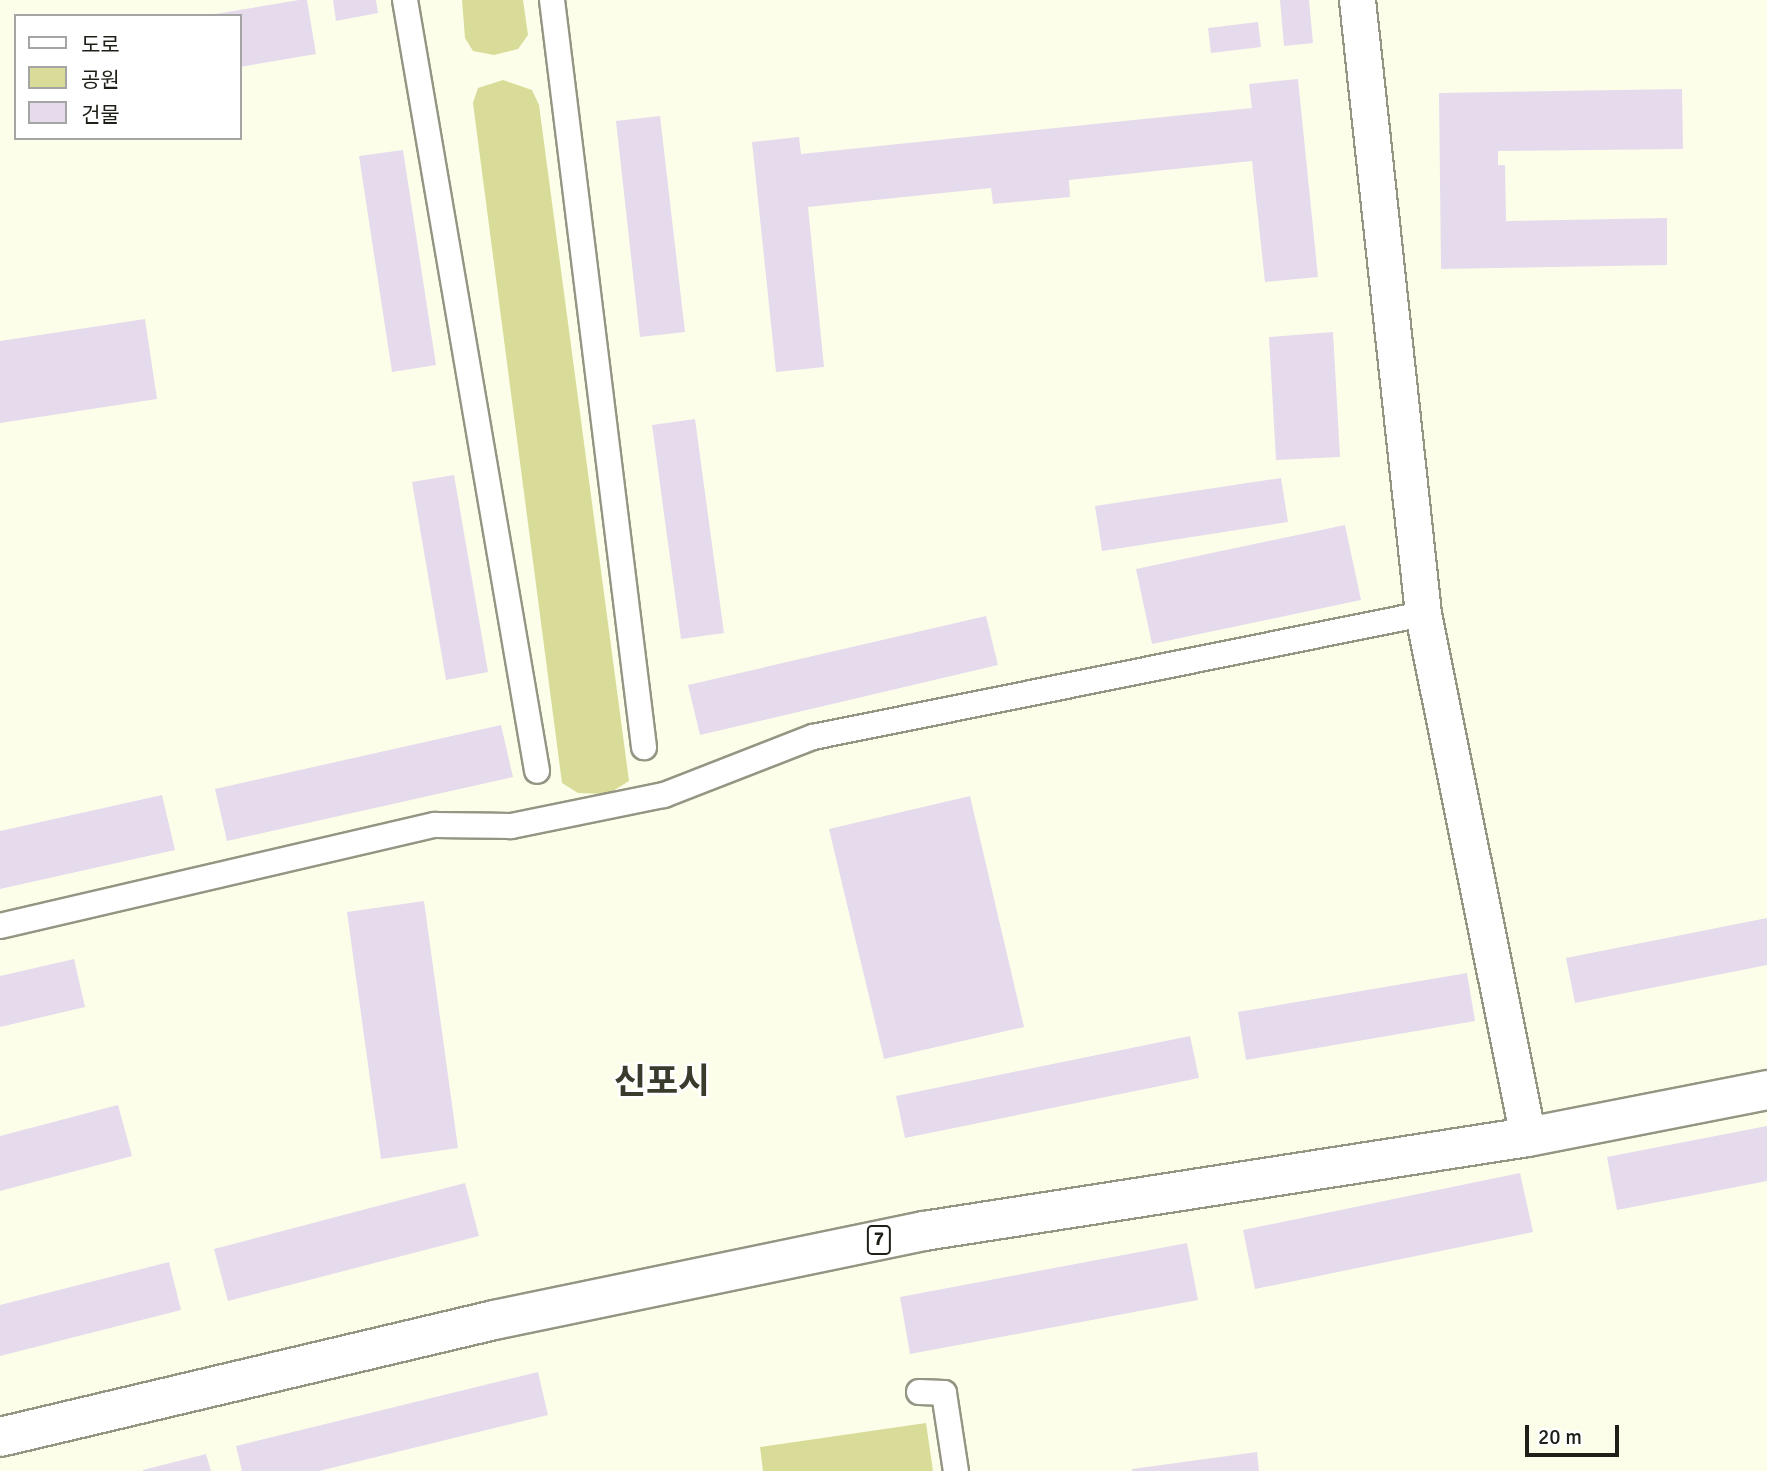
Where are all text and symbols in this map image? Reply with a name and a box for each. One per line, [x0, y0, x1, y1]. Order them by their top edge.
legend [14, 14, 242, 140]
text: 도로 [81, 32, 120, 58]
text: 공원 [81, 67, 120, 93]
text: 건물 [81, 102, 120, 128]
district label: 신포시 [614, 1061, 710, 1103]
road number: 7 [867, 1224, 891, 1256]
scale bar [1529, 1412, 1624, 1456]
text: 20 m [1538, 1424, 1582, 1450]

